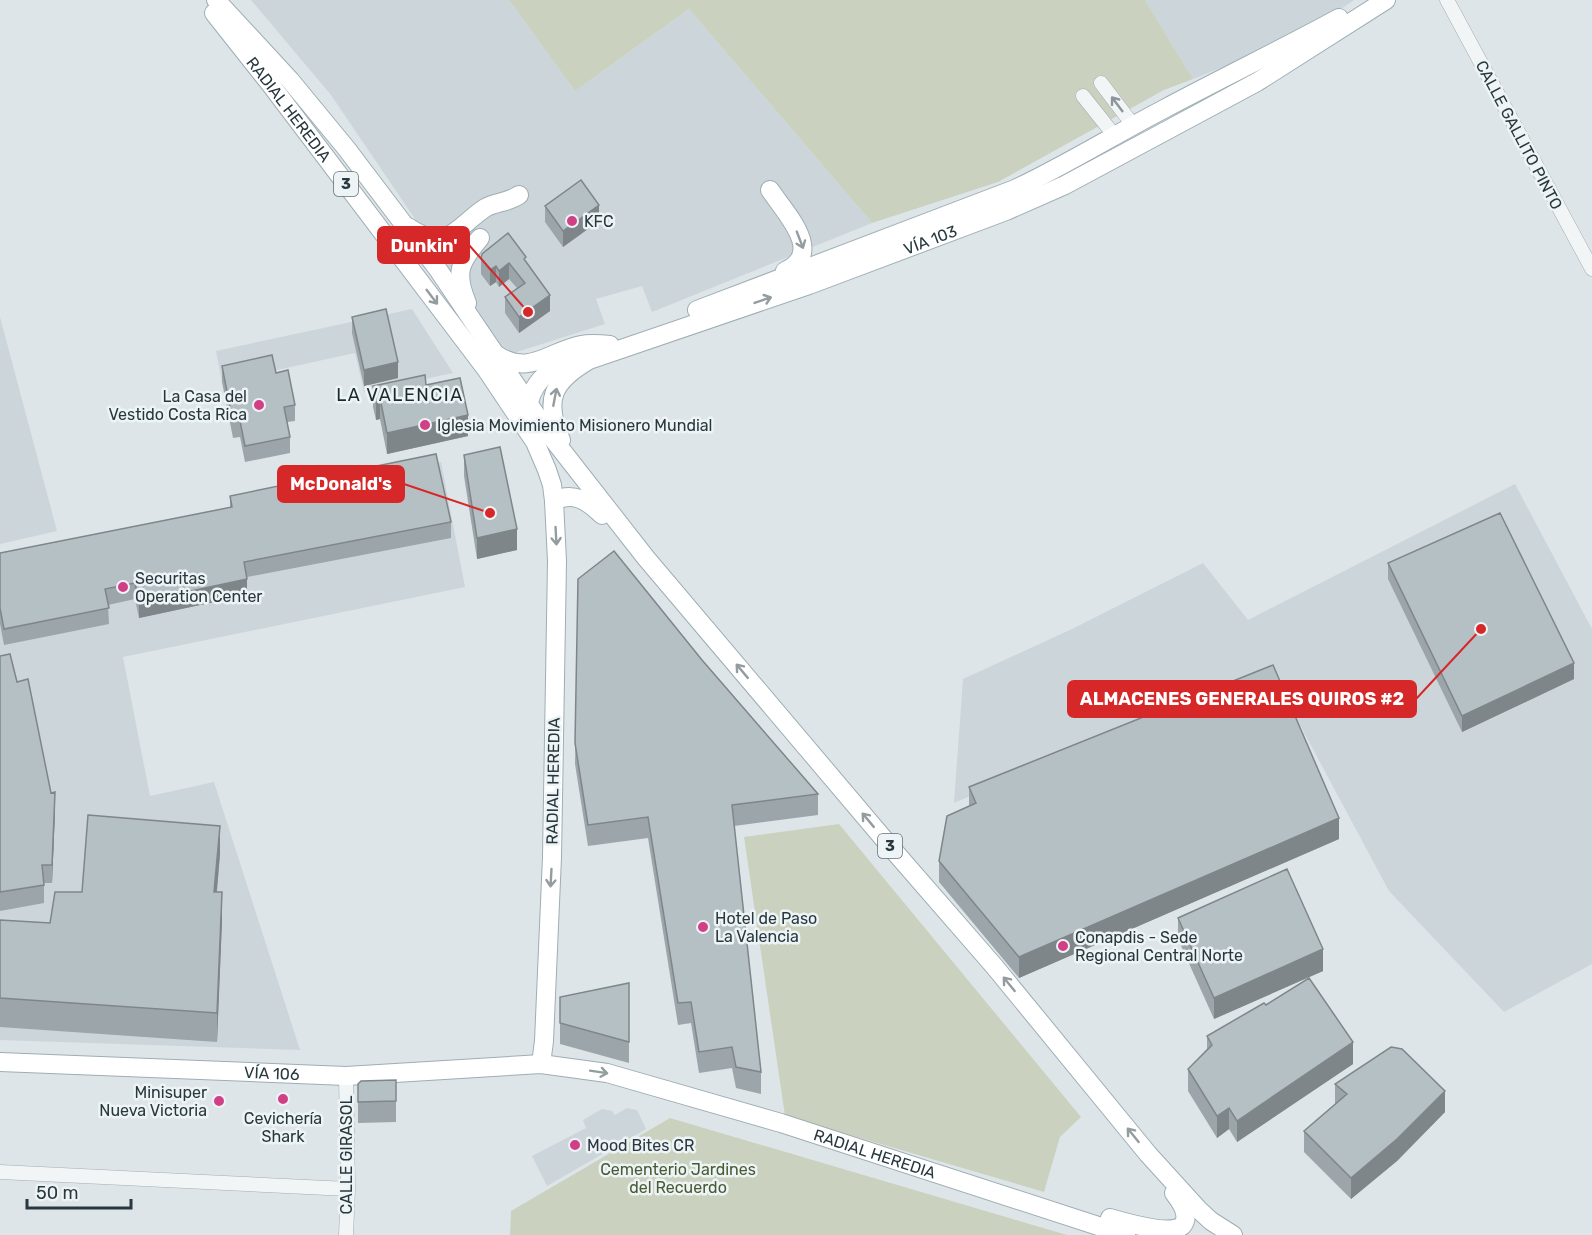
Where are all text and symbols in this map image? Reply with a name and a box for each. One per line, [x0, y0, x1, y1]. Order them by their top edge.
street label: RADIAL HEREDIA [243, 53, 335, 166]
street label: CALLE GALLITO PINTO [1472, 57, 1566, 213]
one-way arrow [1110, 96, 1123, 112]
road number: 3 [334, 172, 358, 196]
place label: KFC [584, 212, 614, 231]
marker: KFC [565, 214, 579, 228]
street label: VÍA 103 [901, 221, 960, 258]
callout: Dunkin' [378, 227, 469, 263]
one-way arrow [795, 230, 806, 248]
text: Dunkin' [390, 235, 458, 257]
one-way arrow [425, 288, 438, 304]
one-way arrow [753, 294, 772, 305]
district label: LA VALENCIA [336, 384, 464, 406]
place label: La Casa del Vestido Costa Rica [108, 387, 247, 424]
one-way arrow [550, 387, 561, 407]
marker: La Casa del Vestido Costa Rica [252, 398, 266, 412]
place label: Iglesia Movimiento Misionero Mundial [437, 416, 713, 435]
marker: Iglesia Movimiento Misionero Mundial [418, 418, 432, 432]
callout: McDonald's [278, 466, 404, 502]
text: McDonald's [290, 473, 392, 495]
one-way arrow [550, 526, 561, 546]
place label: Securitas Operation Center [135, 569, 262, 606]
marker: Securitas Operation Center [116, 580, 130, 594]
one-way arrow [736, 663, 749, 679]
callout: ALMACENES GENERALES QUIROS #2 [1068, 681, 1416, 717]
text: ALMACENES GENERALES QUIROS #2 [1080, 688, 1404, 710]
street label: RADIAL HEREDIA [542, 717, 564, 845]
one-way arrow [861, 813, 875, 828]
road number: 3 [878, 834, 902, 858]
one-way arrow [546, 868, 557, 888]
place label: Hotel de Paso La Valencia [715, 909, 817, 946]
marker: Hotel de Paso La Valencia [696, 920, 710, 934]
place label: Conapdis - Sede Regional Central Norte [1075, 928, 1243, 965]
marker: Conapdis - Sede Regional Central Norte [1056, 939, 1070, 953]
one-way arrow [1002, 977, 1016, 992]
street label: VÍA 106 [244, 1062, 300, 1084]
one-way arrow [589, 1067, 608, 1078]
place label: Minisuper Nueva Victoria [99, 1083, 207, 1120]
marker: Cevichería Shark [276, 1092, 290, 1106]
marker: Minisuper Nueva Victoria [212, 1094, 226, 1108]
street label: CALLE GIRASOL [337, 1096, 356, 1215]
place label: Cevichería Shark [244, 1109, 322, 1146]
street label: RADIAL HEREDIA [811, 1125, 939, 1182]
one-way arrow [1126, 1127, 1139, 1143]
place label: Mood Bites CR [587, 1136, 695, 1155]
marker: Mood Bites CR [568, 1138, 582, 1152]
park label: Cementerio Jardines del Recuerdo [600, 1160, 756, 1197]
scale bar [27, 1172, 130, 1210]
text: 50 m [36, 1182, 79, 1204]

